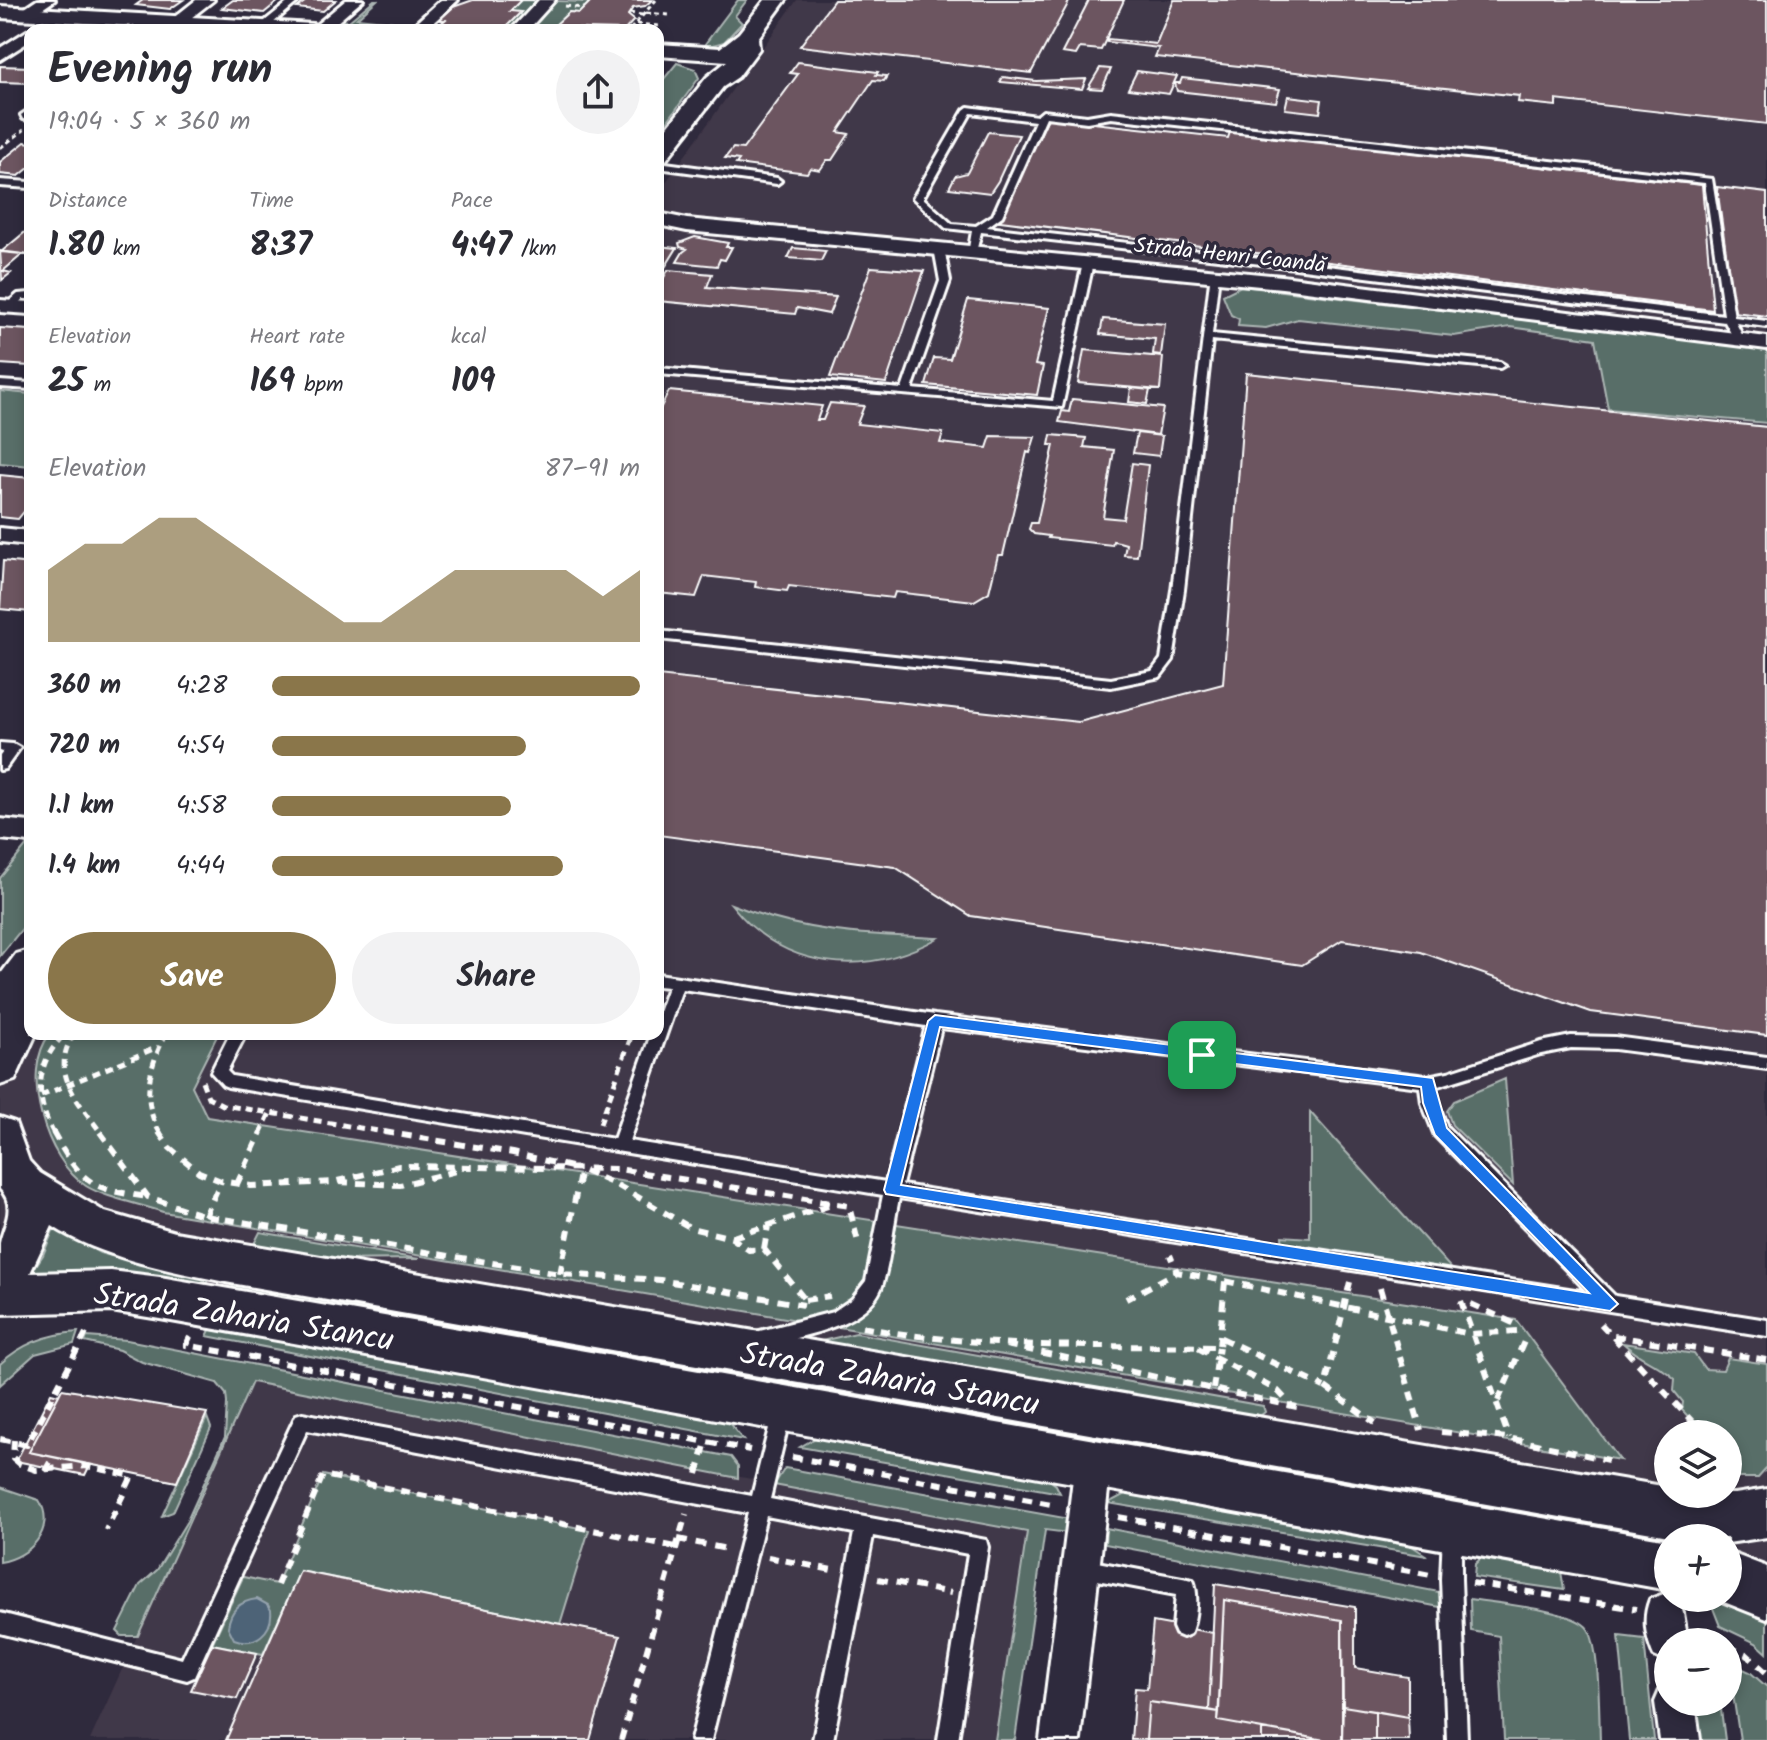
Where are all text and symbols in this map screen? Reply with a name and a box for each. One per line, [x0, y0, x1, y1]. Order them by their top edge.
text: Evening run [48, 36, 272, 106]
button: share [556, 50, 640, 134]
text: 19:04 · 5 × 360 m [48, 101, 251, 143]
text: Distance [48, 184, 127, 219]
text: Time [249, 184, 294, 219]
text: Pace [451, 184, 493, 219]
text: 1.80 [48, 219, 104, 273]
text: 8:37 [249, 219, 312, 273]
text: 4:47 [451, 219, 512, 273]
street label: Strada Henri Coandă [1132, 229, 1330, 284]
text: km [104, 232, 140, 267]
text: /km [512, 232, 557, 267]
text: Elevation [48, 320, 131, 355]
text: Heart rate [249, 320, 345, 355]
text: kcal [451, 320, 486, 355]
text: 25 [48, 355, 85, 409]
text: 169 [249, 355, 295, 409]
text: 109 [451, 355, 496, 409]
text: m [85, 368, 111, 403]
text: bpm [295, 368, 344, 403]
text: Elevation [48, 448, 146, 490]
text: 87–91 m [545, 448, 640, 490]
text: 360 m [48, 665, 121, 707]
text: 4:28 [176, 665, 227, 707]
text: 720 m [48, 725, 120, 767]
text: 4:54 [176, 725, 225, 767]
text: 1.1 km [48, 785, 114, 827]
text: 4:58 [176, 785, 226, 827]
text: 1.4 km [48, 845, 120, 887]
text: 4:44 [176, 845, 225, 887]
button: Save [48, 932, 336, 1024]
button: Share [352, 932, 640, 1024]
pin [1168, 1021, 1236, 1089]
icon: arrive [1180, 1033, 1224, 1077]
street label: Strada Zaharia Stancu [90, 1270, 397, 1367]
street label: Strada Zaharia Stancu [736, 1329, 1043, 1432]
map controls [1654, 1420, 1742, 1716]
button: layers [1654, 1420, 1742, 1508]
button: + [1654, 1524, 1742, 1612]
button: − [1654, 1628, 1742, 1716]

